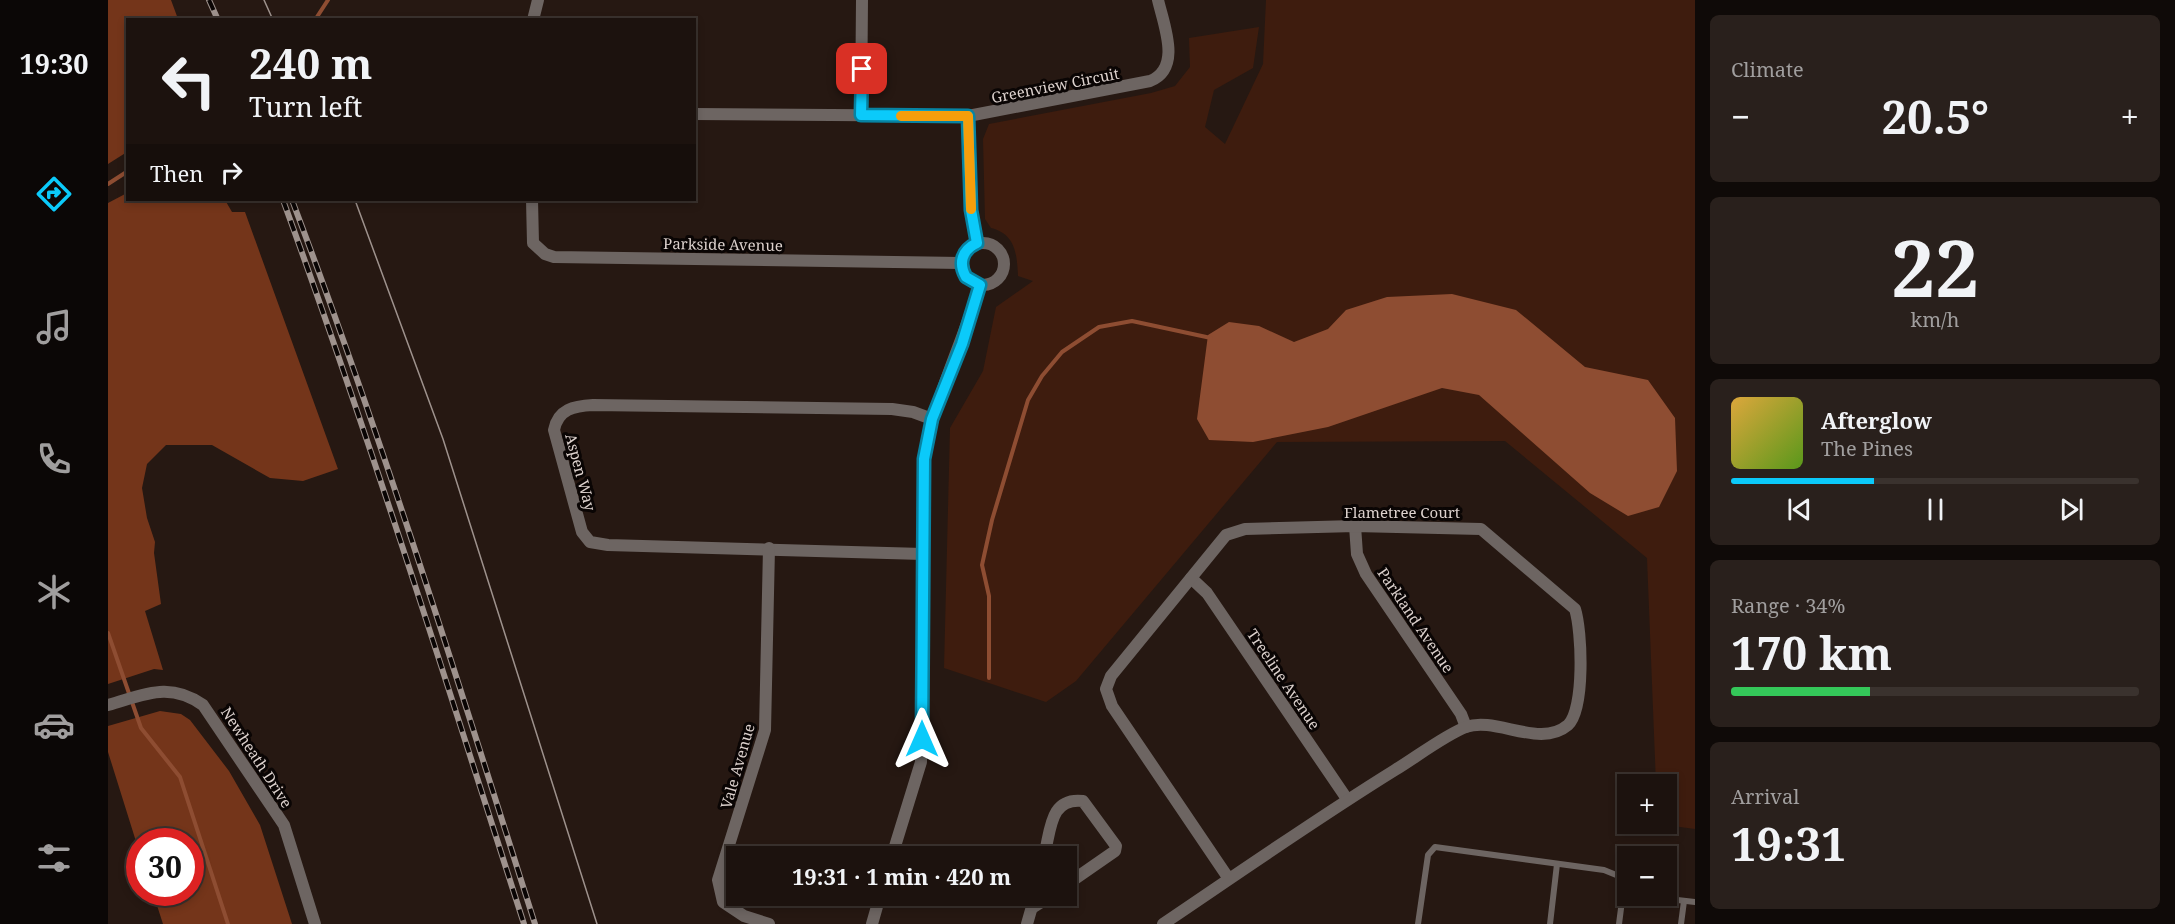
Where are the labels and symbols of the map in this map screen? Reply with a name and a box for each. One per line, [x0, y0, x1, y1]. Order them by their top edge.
pin [836, 43, 887, 94]
street label: Greenview Circuit [989, 63, 1121, 107]
street label: Parkside Avenue [663, 233, 783, 255]
street label: Aspen Way [561, 431, 601, 513]
street label: Flametree Court [1344, 502, 1460, 522]
street label: Parkland Avenue [1373, 563, 1459, 677]
street label: Treeline Avenue [1243, 625, 1325, 733]
street label: Newheath Drive [217, 703, 297, 811]
position arrow [890, 707, 954, 771]
street label: Vale Avenue [715, 721, 759, 811]
speed limit sign: 30 [126, 828, 204, 906]

